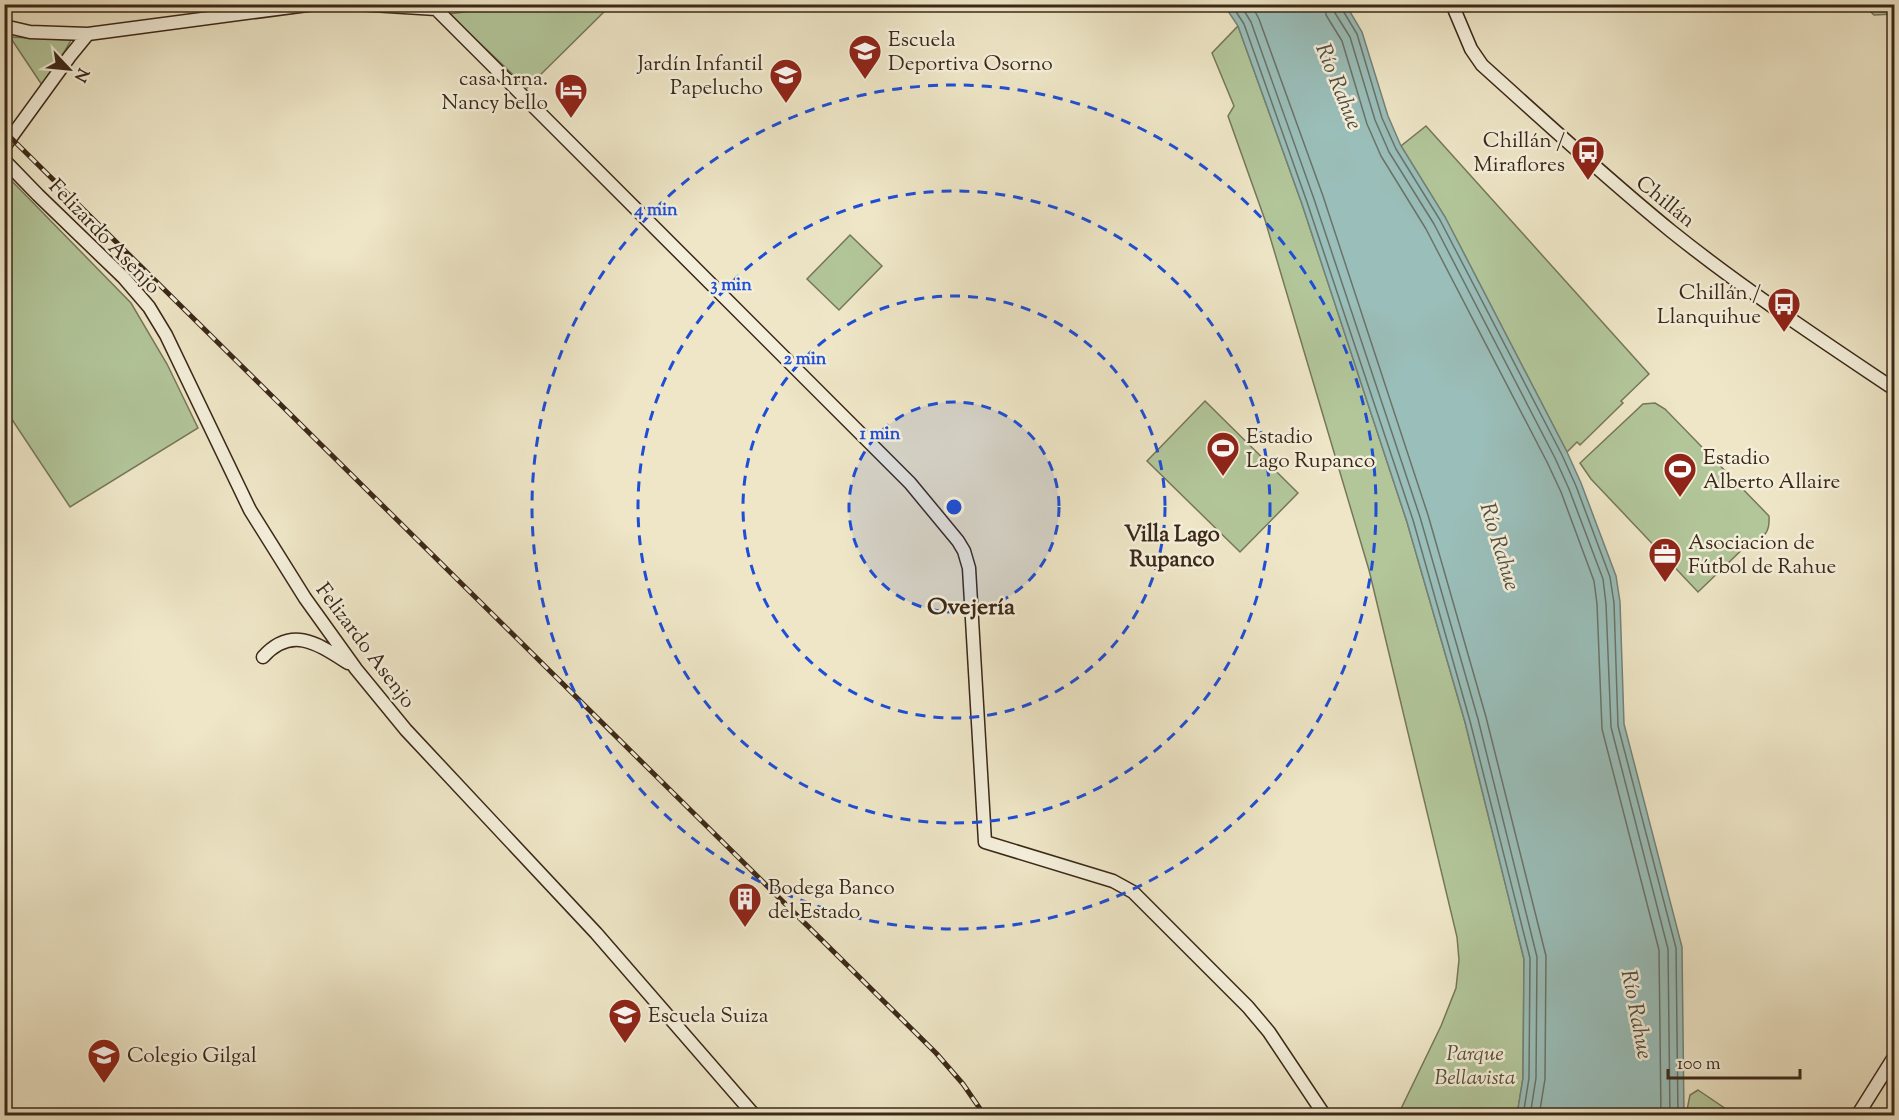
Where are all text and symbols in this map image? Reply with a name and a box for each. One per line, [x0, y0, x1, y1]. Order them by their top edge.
place label: Escuela Deportiva Osorno [888, 26, 1053, 80]
school or university icon: Escuela Deportiva Osorno [847, 33, 883, 80]
north arrow [39, 39, 99, 99]
water label: Río Rahue [1305, 39, 1369, 135]
place label: Jardín Infantil Papelucho [637, 50, 763, 104]
school or university icon: Jardín Infantil Papelucho [768, 57, 804, 104]
text: N [67, 64, 93, 85]
place label: casa hrna. Nancy bello [441, 65, 548, 119]
hotel icon: casa hrna. Nancy bello [553, 72, 589, 119]
place label: Chillán / Miraflores [1474, 127, 1565, 181]
bus stop icon: Chillán / Miraflores [1570, 134, 1606, 181]
street label: Chillán [1628, 169, 1701, 236]
street label: Felizardo Asenjo [41, 173, 166, 302]
text: 4 min [633, 198, 678, 224]
text: 3 min [710, 273, 752, 299]
place label: Chillán / Llanquihue [1657, 279, 1761, 333]
bus stop icon: Chillán / Llanquihue [1766, 286, 1802, 333]
text: 2 min [784, 347, 827, 373]
text: 1 min [860, 422, 901, 448]
place label: Estadio Lago Rupanco [1246, 423, 1375, 477]
sports icon: Estadio Lago Rupanco [1205, 430, 1241, 477]
place label: Estadio Alberto Allaire [1703, 444, 1840, 498]
sports icon: Estadio Alberto Allaire [1662, 451, 1698, 498]
centre of rings [944, 497, 964, 517]
water label: Río Rahue [1470, 499, 1527, 595]
district label: Villa Lago Rupanco [1124, 520, 1220, 577]
place label: Asociacion de Fútbol de Rahue [1688, 529, 1836, 583]
office icon: Asociacion de Fútbol de Rahue [1647, 536, 1683, 583]
street label: Felizardo Asenjo [307, 577, 422, 715]
district label: Ovejería [927, 591, 1016, 625]
place label: Bodega Banco del Estado [768, 874, 895, 928]
building icon: Bodega Banco del Estado [727, 881, 763, 928]
water label: Río Rahue [1611, 967, 1659, 1062]
school or university icon: Escuela Suiza [607, 997, 643, 1044]
place label: Escuela Suiza [648, 1002, 769, 1032]
school or university icon: Colegio Gilgal [86, 1037, 122, 1084]
park label: Parque Bellavista [1434, 1040, 1516, 1094]
place label: Colegio Gilgal [127, 1042, 257, 1072]
scale bar [1668, 1042, 1800, 1080]
text: 100 m [1677, 1052, 1721, 1078]

